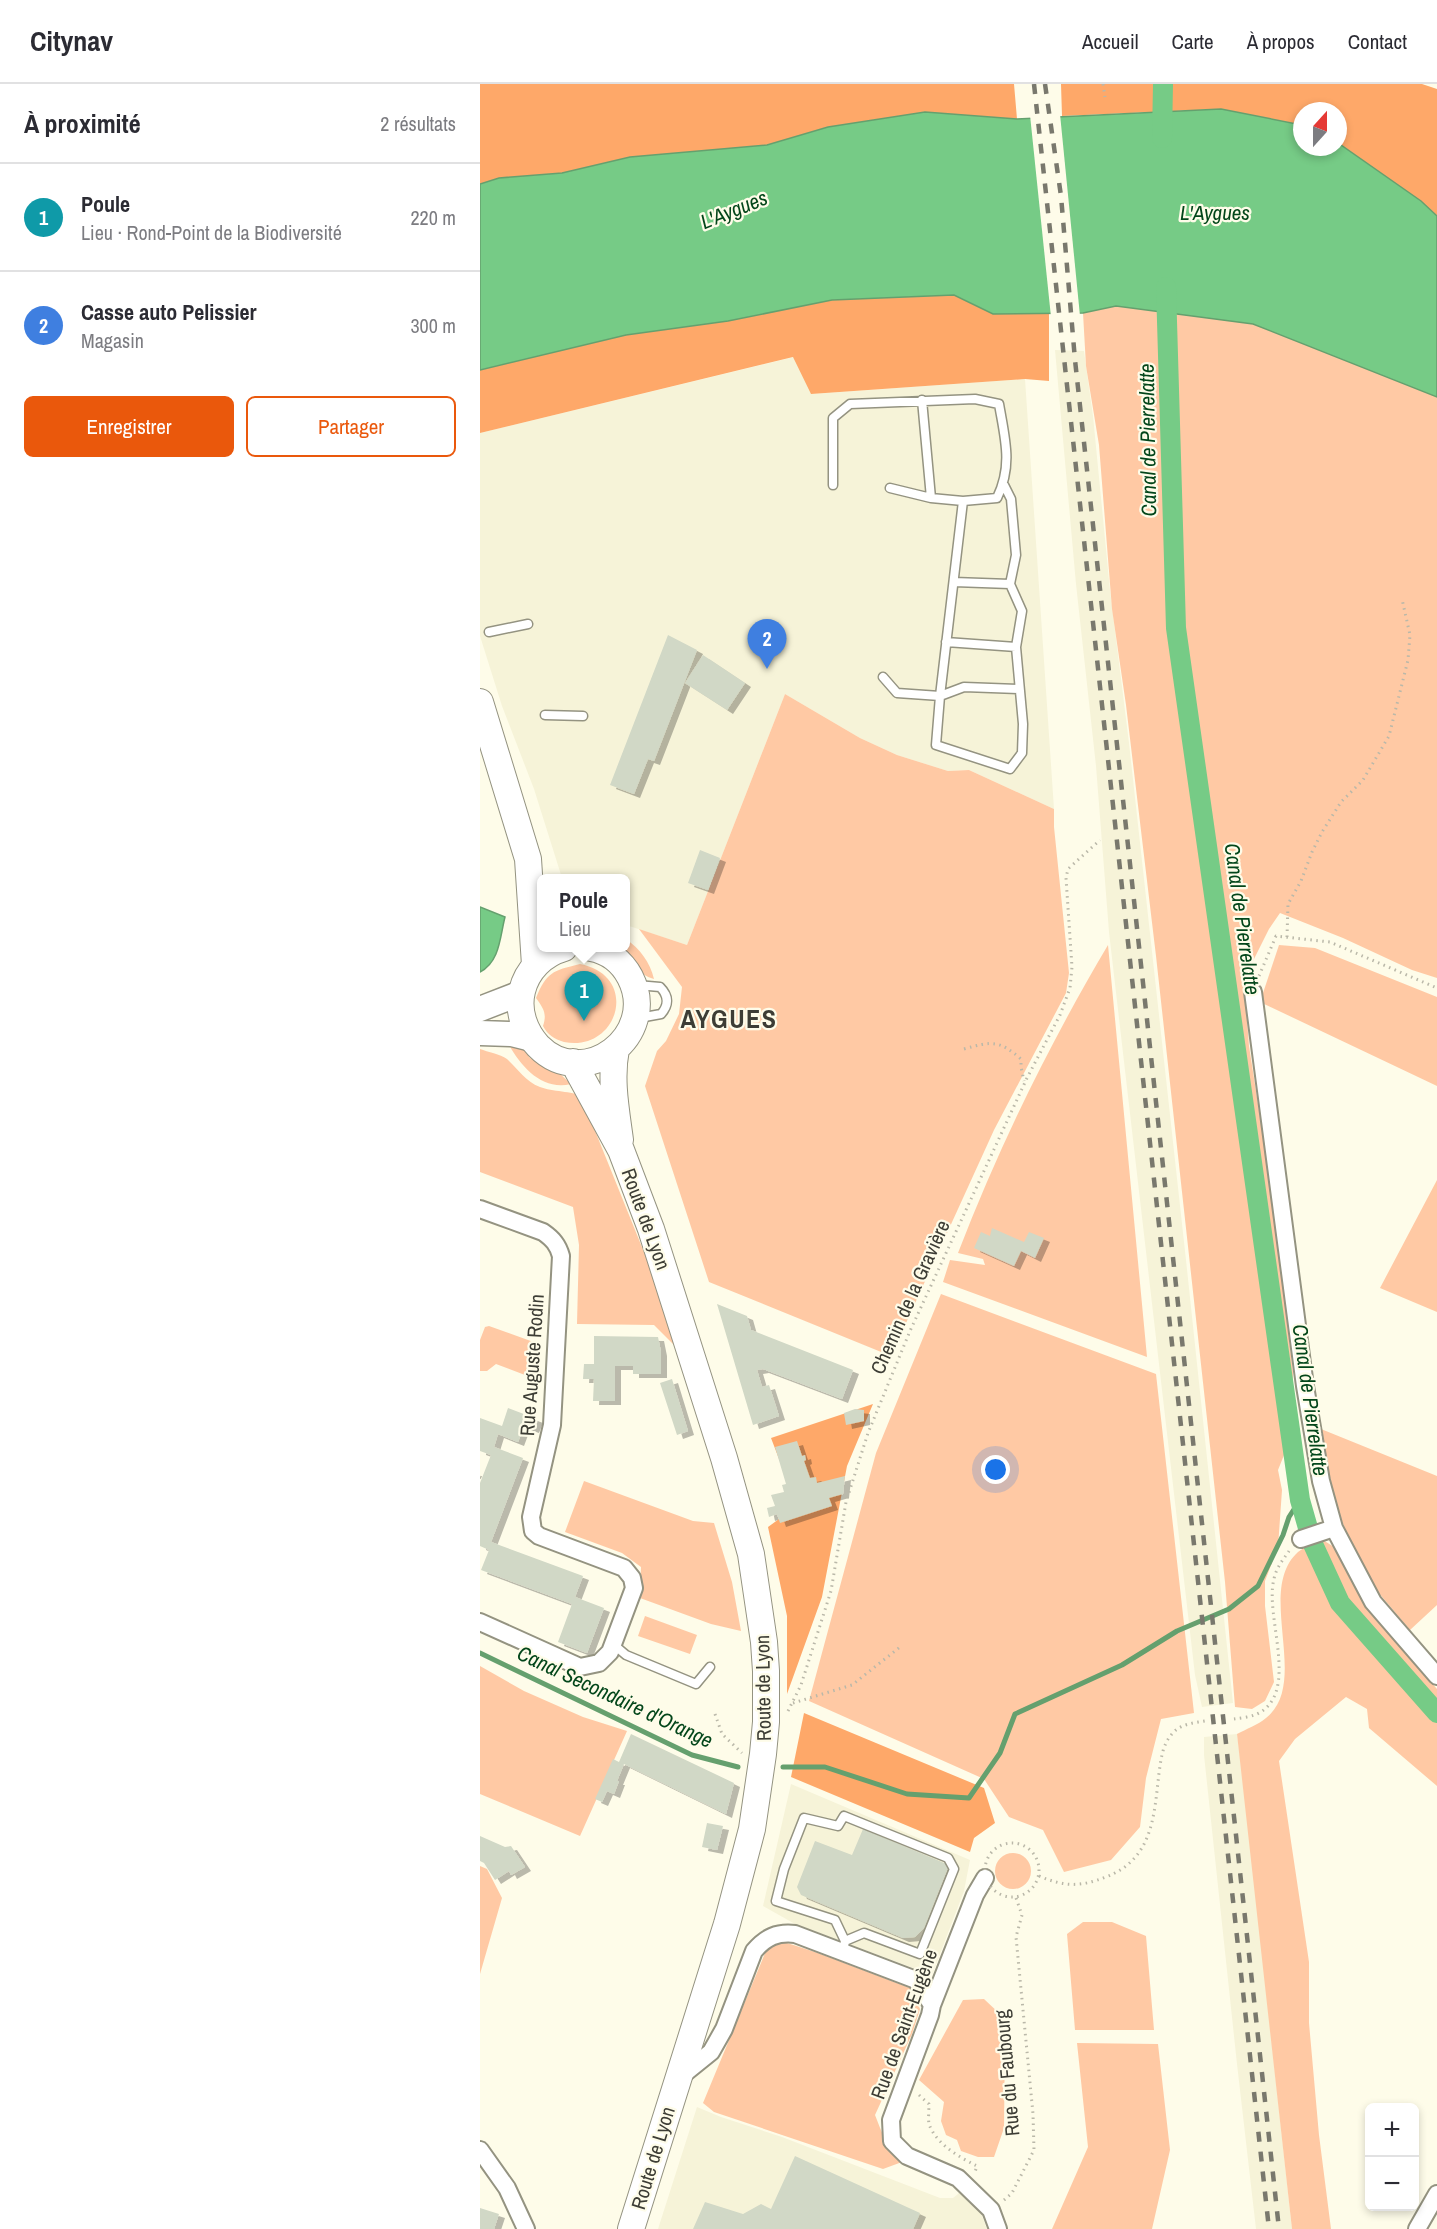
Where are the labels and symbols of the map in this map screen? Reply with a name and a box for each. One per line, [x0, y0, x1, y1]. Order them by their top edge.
north arrow [1293, 102, 1347, 156]
water label: L'Aygues [696, 183, 772, 236]
water label: L'Aygues [1180, 198, 1250, 227]
water label: Canal de Pierrelatte [1132, 363, 1163, 517]
pin: 2 [748, 620, 786, 669]
water label: Canal de Pierrelatte [1217, 841, 1268, 997]
pin: 1 [564, 972, 604, 1021]
district label: AYGUES [680, 1001, 778, 1036]
street label: Route de Lyon [616, 1164, 677, 1273]
street label: Chemin de la Gravière [863, 1216, 956, 1378]
street label: Rue Auguste Rodin [513, 1293, 550, 1437]
water label: Canal de Pierrelatte [1285, 1322, 1336, 1478]
your location [981, 1455, 1010, 1484]
street label: Route de Lyon [748, 1635, 777, 1741]
water label: Canal Secondaire d'Orange [513, 1638, 718, 1755]
street label: Rue de Saint-Eugène [864, 1945, 943, 2103]
street label: Rue du Faubourg [988, 2009, 1025, 2137]
street label: Route de Lyon [624, 2103, 681, 2213]

